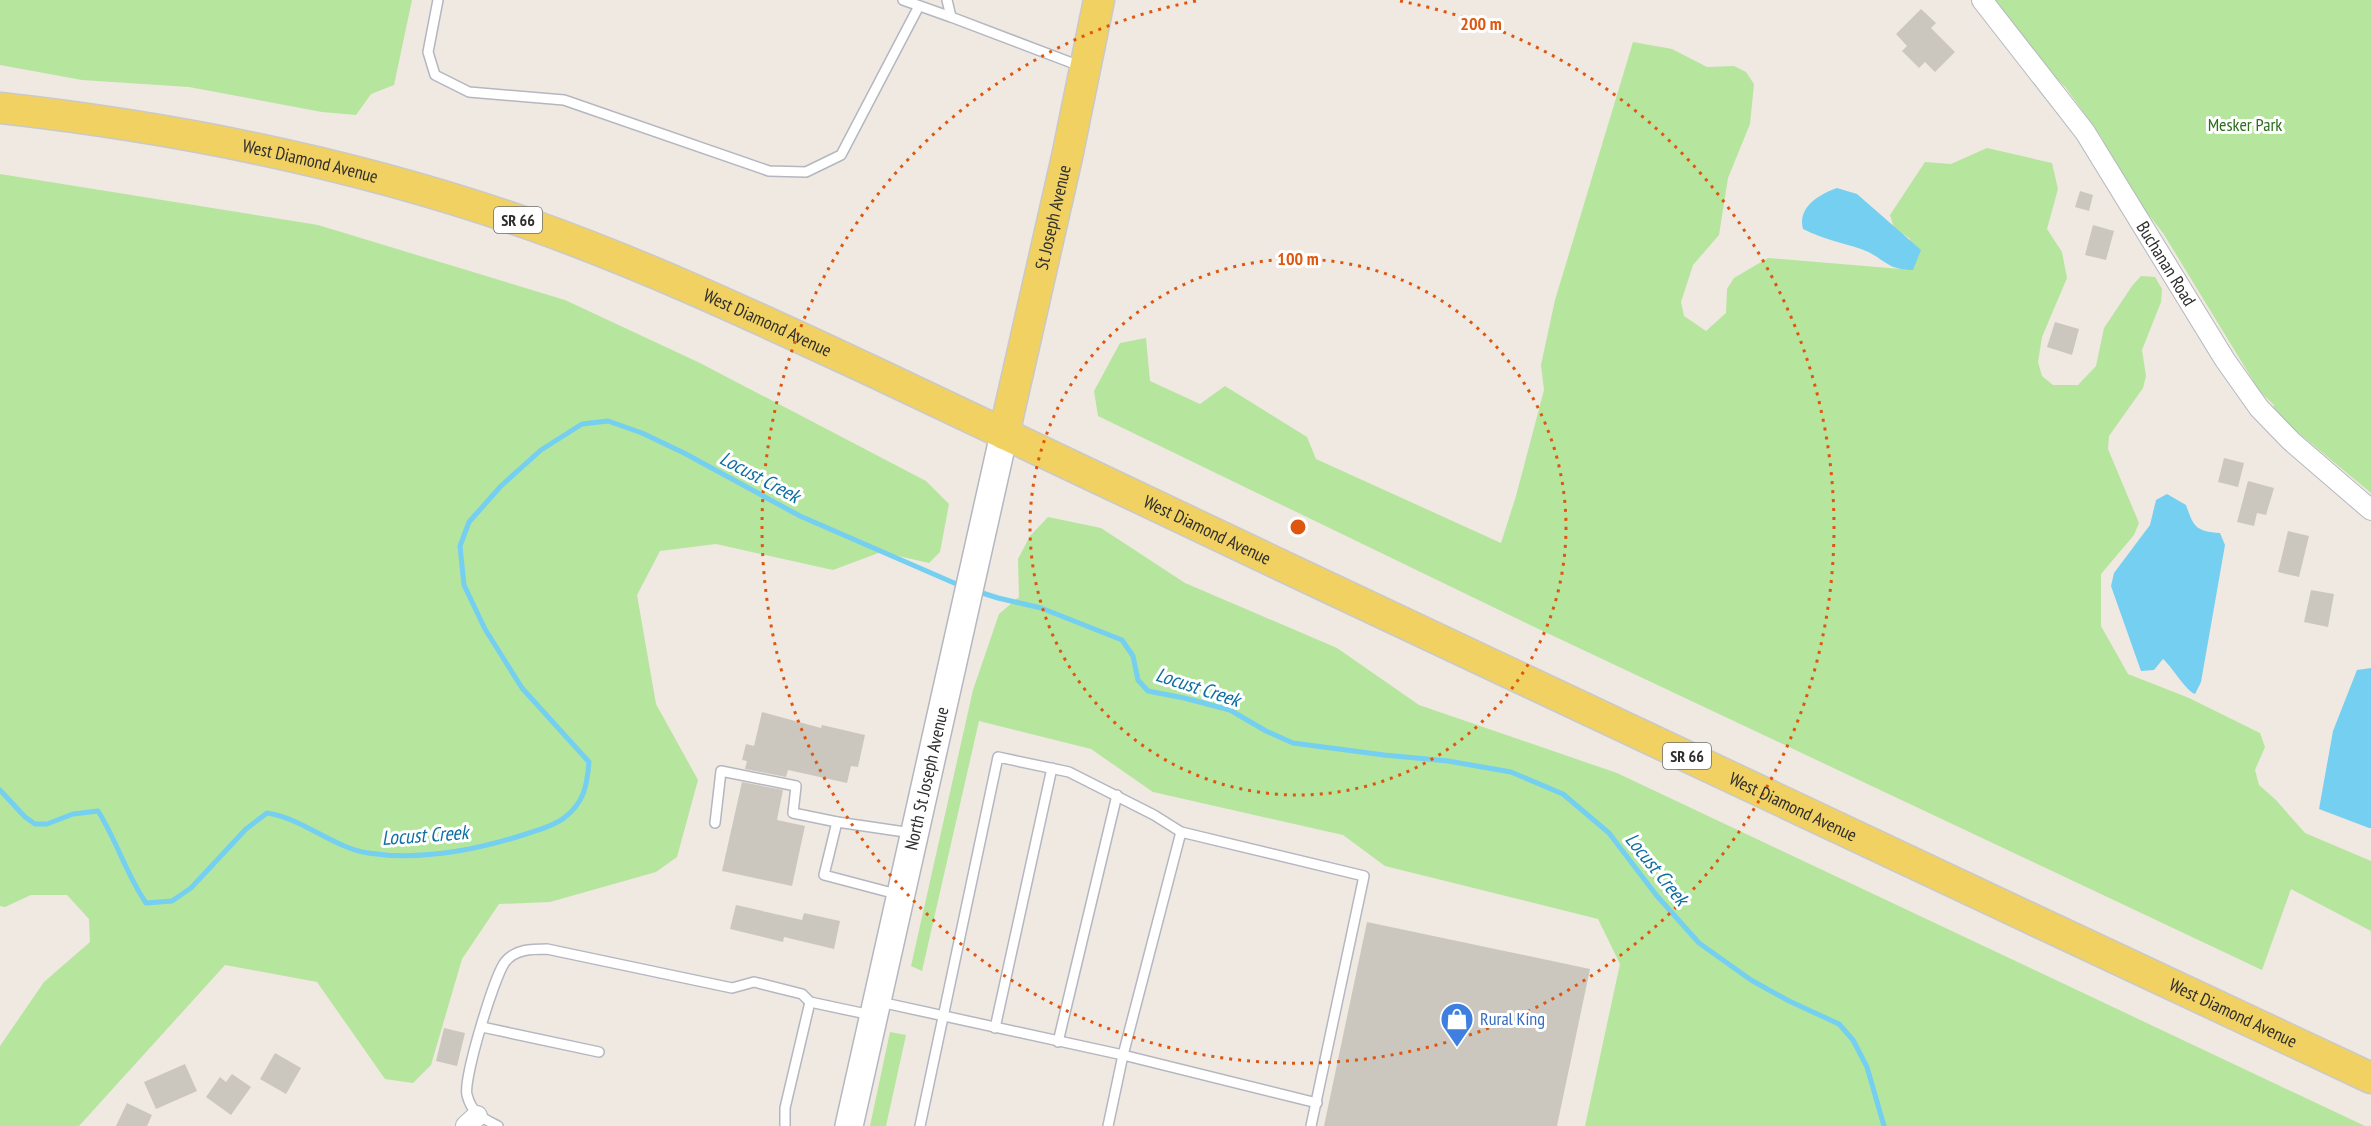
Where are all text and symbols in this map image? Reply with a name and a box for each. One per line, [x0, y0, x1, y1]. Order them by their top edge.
text: 200 m [1460, 12, 1502, 35]
park label: Mesker Park [2208, 113, 2282, 136]
street label: West Diamond Avenue [241, 134, 381, 188]
street label: St Joseph Avenue [1030, 163, 1076, 272]
road number: SR 66 [494, 207, 542, 233]
street label: Buchanan Road [2132, 217, 2201, 310]
text: 100 m [1277, 247, 1319, 270]
street label: West Diamond Avenue [700, 283, 835, 362]
water label: Locust Creek [716, 445, 806, 510]
street label: West Diamond Avenue [1140, 490, 1275, 570]
centre of rings [1288, 517, 1308, 537]
water label: Locust Creek [1153, 661, 1245, 713]
street label: North St Joseph Avenue [899, 705, 954, 852]
road number: SR 66 [1663, 743, 1711, 769]
street label: West Diamond Avenue [1726, 767, 1861, 846]
water label: Locust Creek [381, 819, 471, 851]
water label: Locust Creek [1620, 827, 1696, 913]
street label: West Diamond Avenue [2166, 973, 2301, 1053]
shop icon: Rural King [1439, 1001, 1475, 1048]
place label: Rural King [1480, 1007, 1545, 1030]

